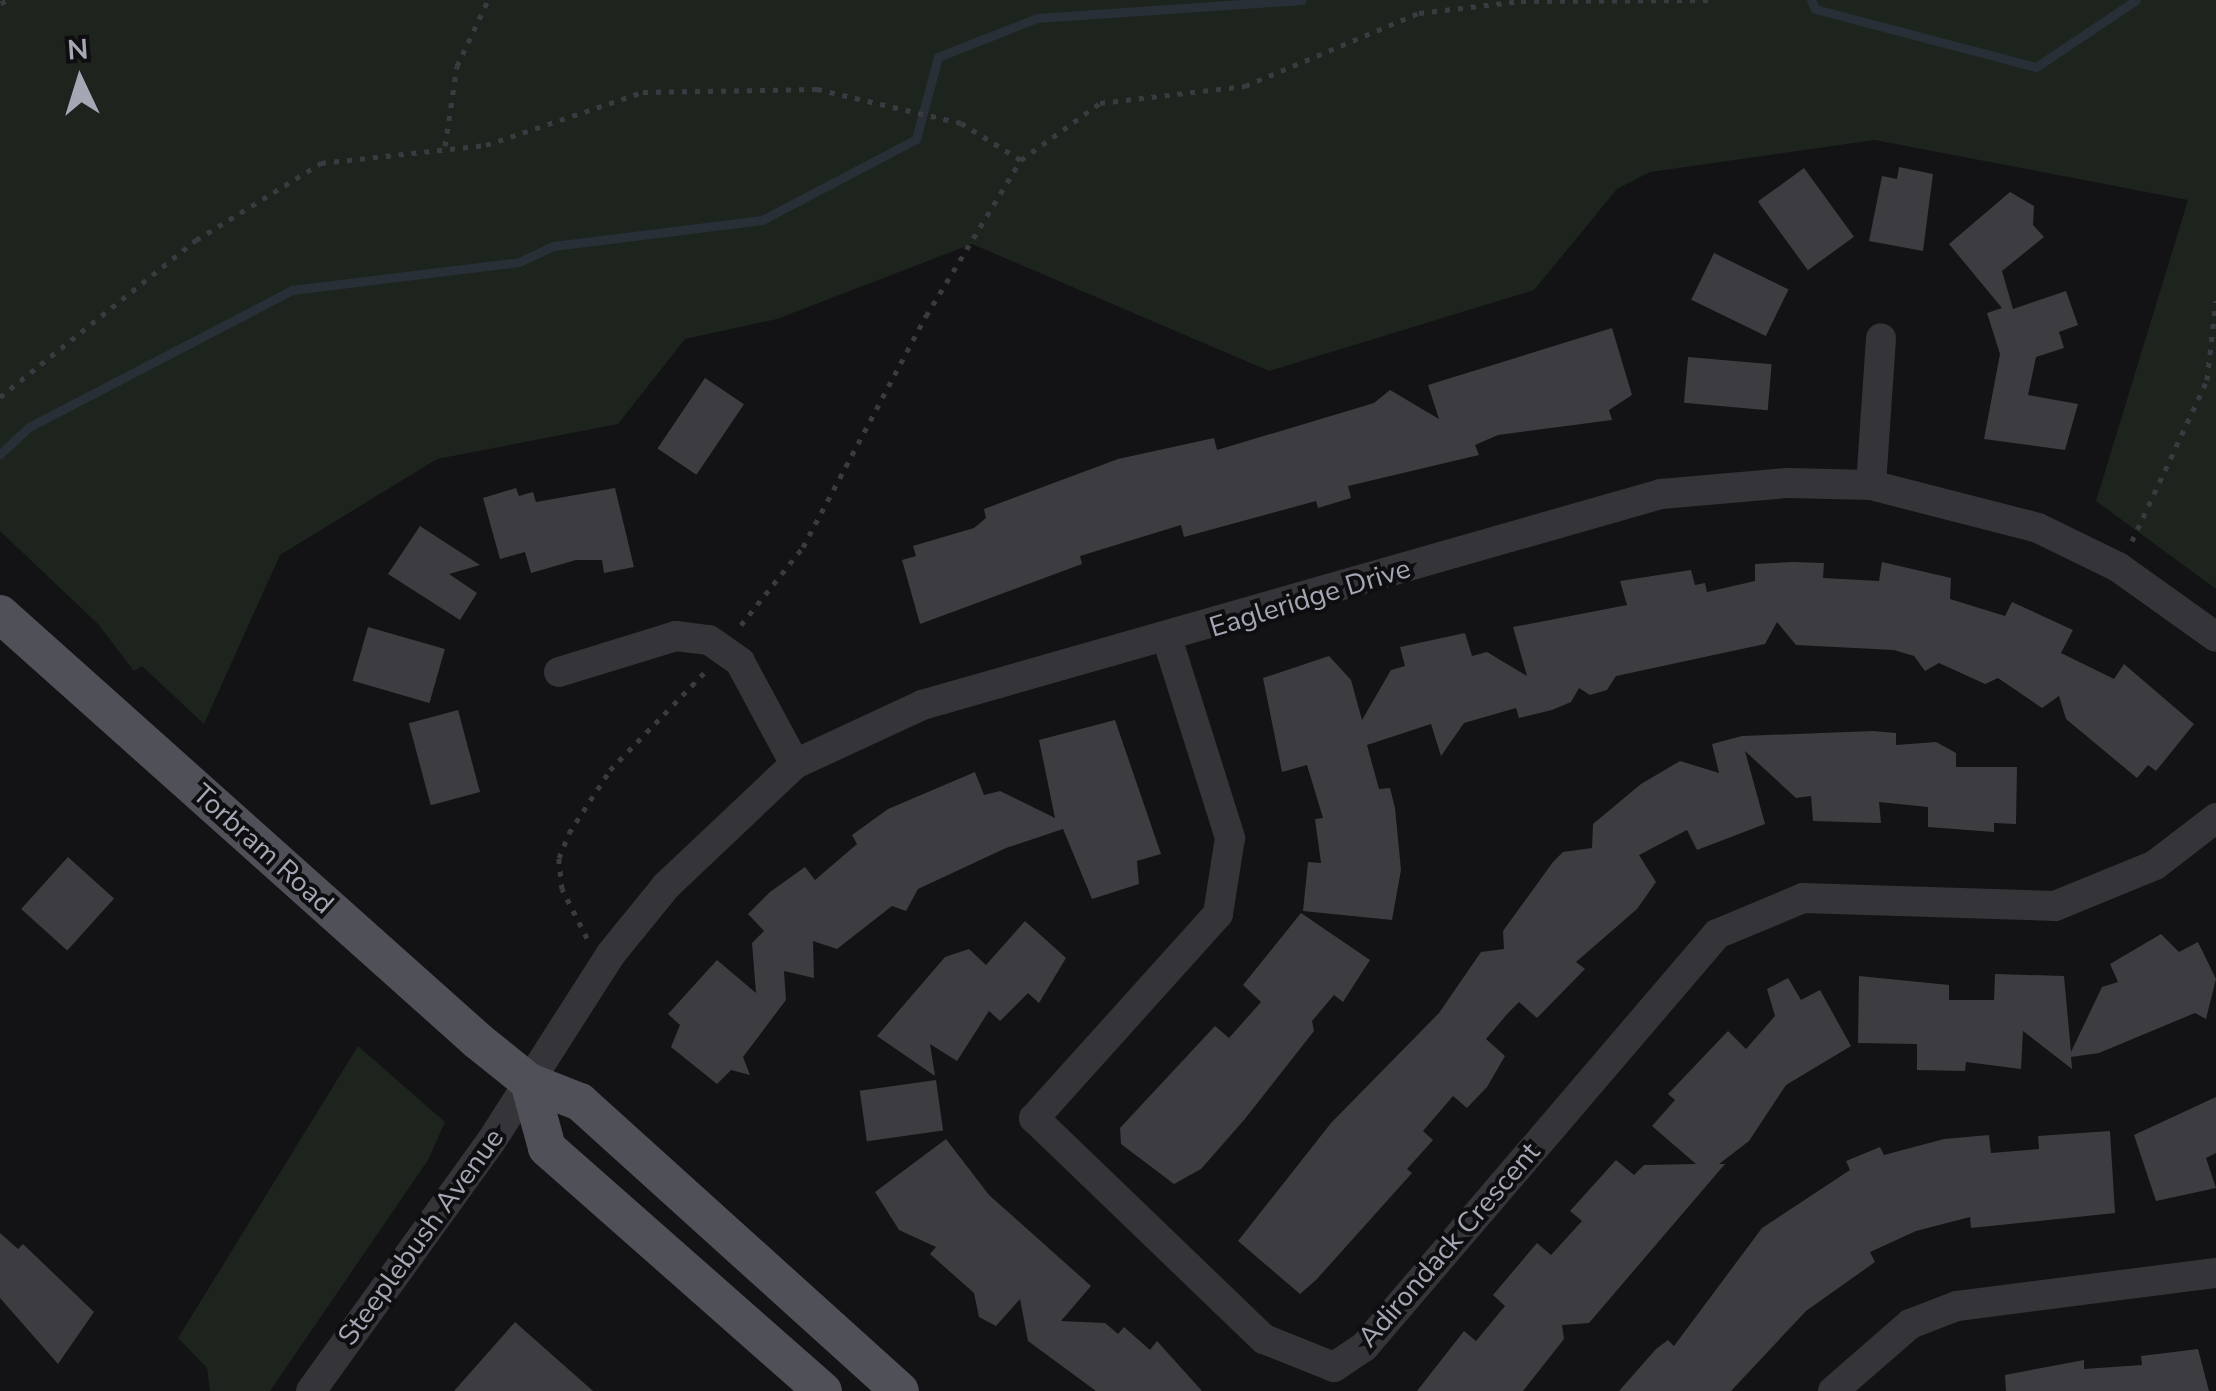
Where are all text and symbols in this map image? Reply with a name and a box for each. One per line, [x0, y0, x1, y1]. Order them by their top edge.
north arrow [30, 30, 130, 130]
text: N [66, 30, 90, 70]
street label: Eagleridge Drive [1206, 552, 1414, 644]
street label: Torbram Road [186, 777, 340, 921]
street label: Steeplebush Avenue [331, 1122, 511, 1352]
street label: Adirondack Crescent [1351, 1136, 1547, 1354]

